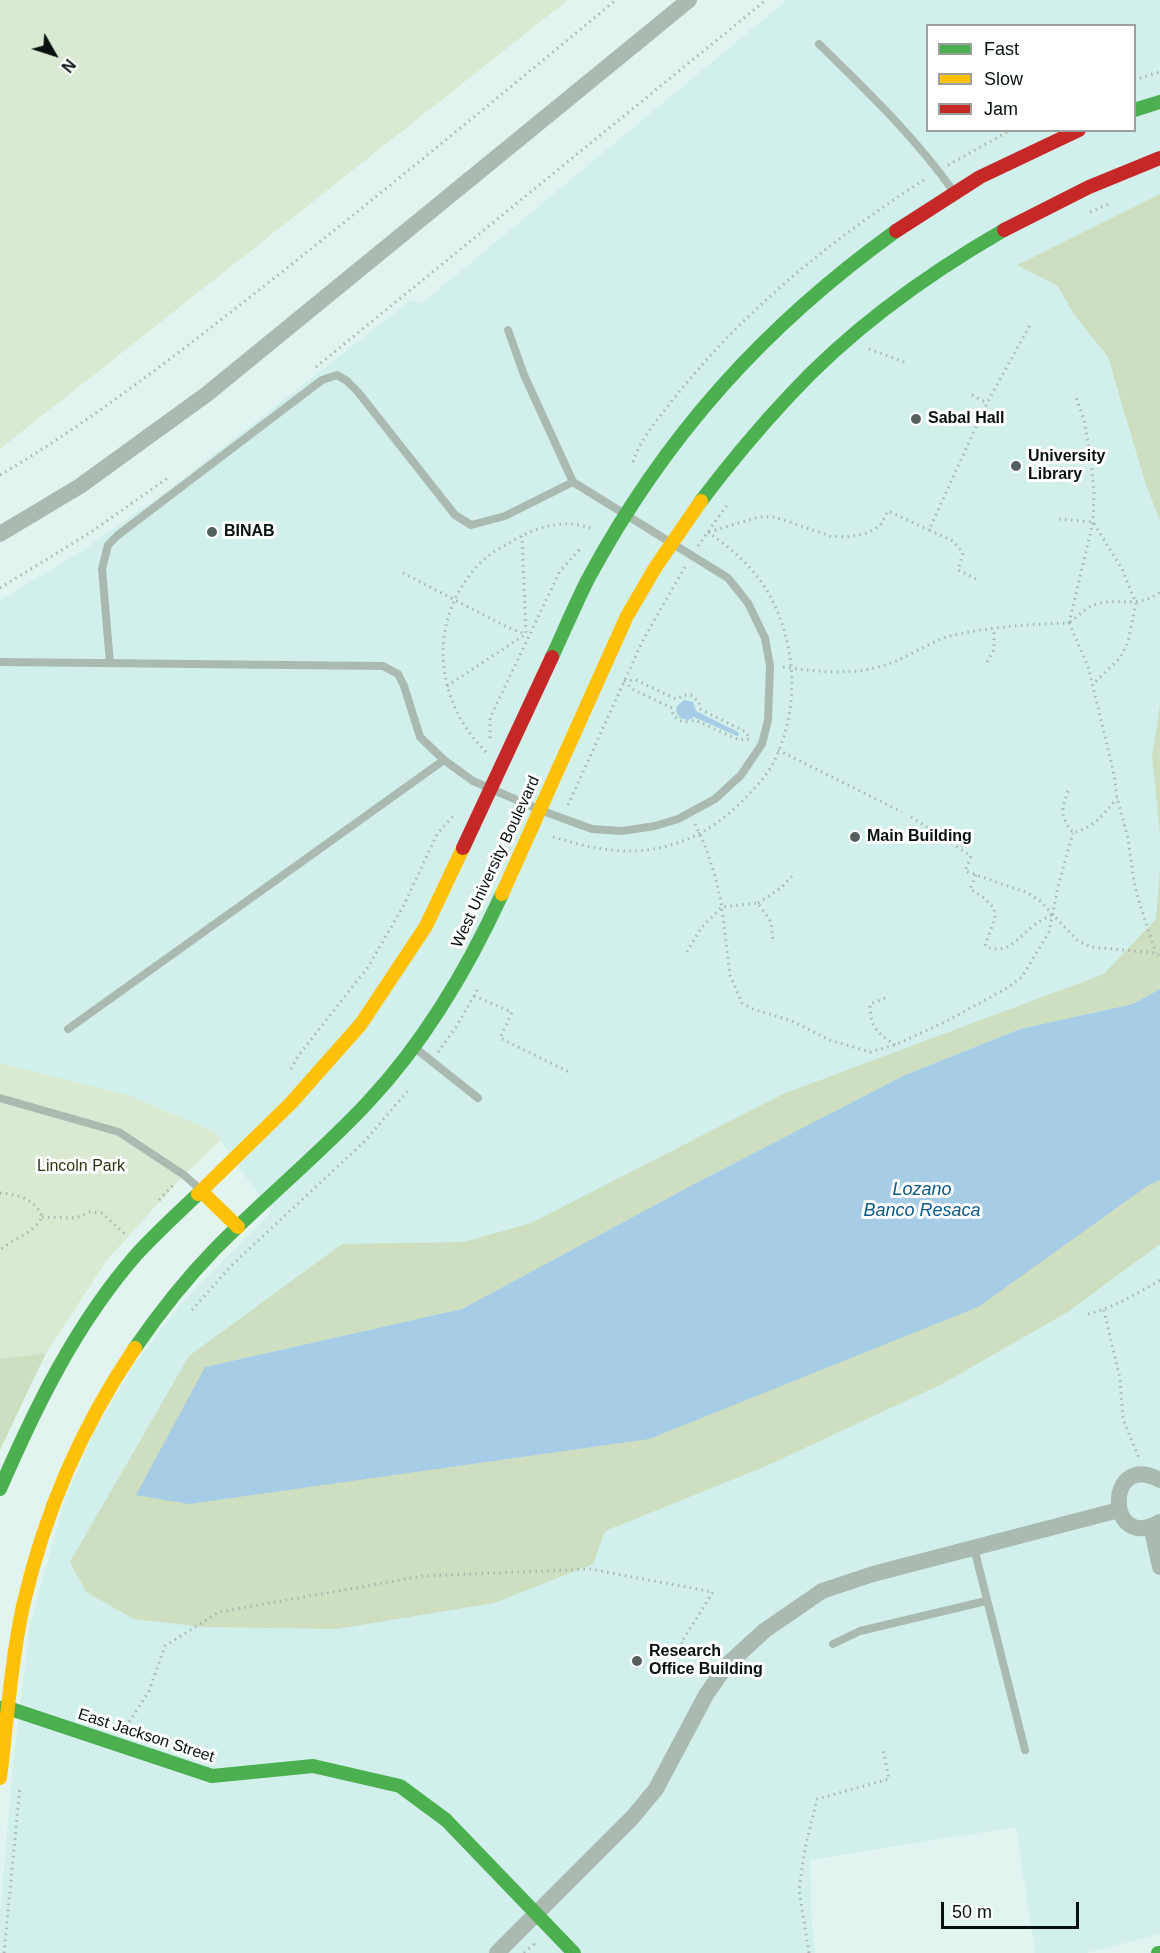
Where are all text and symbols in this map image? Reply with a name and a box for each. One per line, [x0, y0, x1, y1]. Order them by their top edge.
north arrow [24, 24, 84, 84]
legend [926, 24, 1136, 132]
text: Fast [984, 39, 1019, 59]
text: N [58, 56, 79, 75]
text: Slow [984, 69, 1023, 89]
text: Jam [984, 99, 1018, 119]
place label: Sabal Hall [928, 409, 1004, 429]
marker: Sabal Hall [909, 412, 923, 426]
place label: University Library [1028, 447, 1105, 485]
marker: University Library [1009, 459, 1023, 473]
place label: BINAB [224, 522, 275, 542]
marker: BINAB [205, 525, 219, 539]
street label: West University Boulevard [448, 773, 544, 951]
place label: Main Building [867, 827, 972, 847]
marker: Main Building [848, 830, 862, 844]
park label: Lincoln Park [37, 1157, 125, 1177]
water label: Lozano Banco Resaca [863, 1179, 981, 1222]
place label: Research Office Building [649, 1642, 763, 1680]
marker: Research Office Building [630, 1654, 644, 1668]
street label: East Jackson Street [75, 1705, 217, 1767]
scale bar [944, 1890, 1082, 1928]
text: 50 m [952, 1902, 992, 1922]

